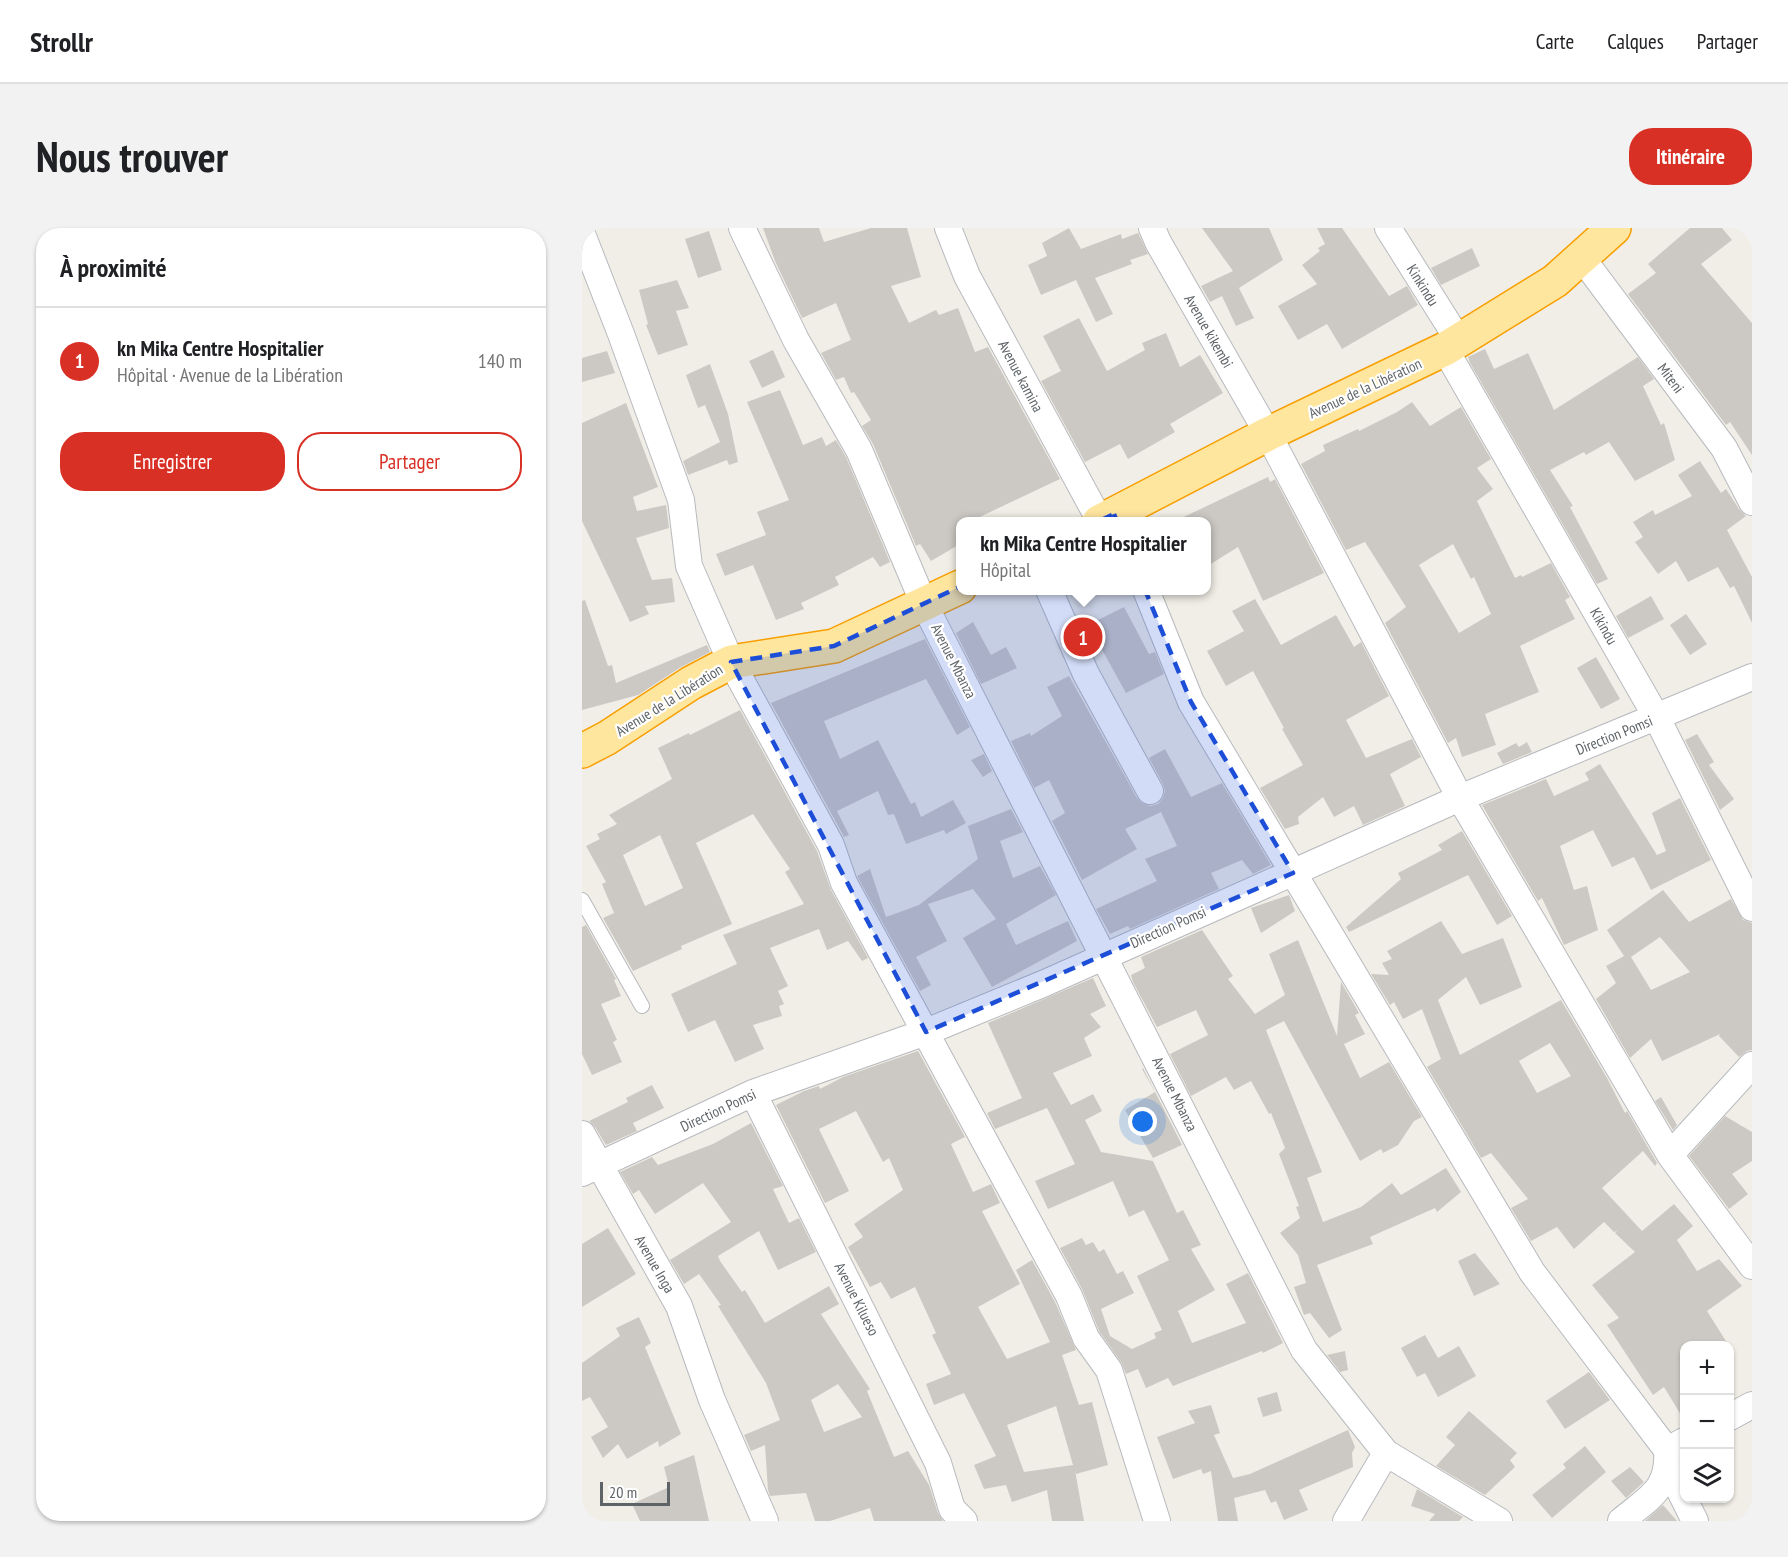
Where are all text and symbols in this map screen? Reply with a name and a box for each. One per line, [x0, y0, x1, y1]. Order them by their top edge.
text: Strollr [30, 23, 93, 60]
text: Carte [1536, 28, 1574, 55]
text: Calques [1607, 28, 1664, 55]
text: Partager [1697, 28, 1758, 55]
button: Itinéraire [1629, 128, 1752, 185]
text: Nous trouver [36, 129, 228, 184]
text: À proximité [60, 251, 167, 284]
street label: Kinkindu [1403, 261, 1443, 309]
street label: Avenue kikembi [1180, 291, 1238, 371]
text: kn Mika Centre Hospitalier [117, 334, 324, 362]
street label: Avenue kamina [994, 337, 1048, 415]
text: 1 [75, 348, 84, 374]
text: 140 m [478, 348, 522, 374]
street label: Avenue de la Libération [1306, 354, 1424, 422]
street label: Miteni [1654, 359, 1688, 397]
text: Hôpital · Avenue de la Libération [117, 362, 343, 388]
button: Enregistrer [60, 432, 285, 491]
button: Partager [297, 432, 522, 491]
popup [956, 517, 1211, 595]
text: kn Mika Centre Hospitalier [980, 529, 1187, 557]
text: Hôpital [980, 557, 1031, 583]
street label: Kikindu [1586, 604, 1622, 648]
pin: 1 [1064, 614, 1102, 660]
street label: Avenue Mbanza [927, 621, 981, 701]
street label: Avenue de la Libération [612, 660, 726, 740]
street label: Direction Pomsi [1573, 711, 1655, 759]
street label: Direction Pomsi [1127, 902, 1209, 952]
street label: Avenue Mbanza [1148, 1054, 1202, 1134]
street label: Direction Pomsi [677, 1084, 759, 1136]
your location [1128, 1107, 1157, 1136]
street label: Avenue Inga [631, 1232, 679, 1296]
street label: Avenue Kilueso [830, 1259, 884, 1339]
map controls [1680, 1341, 1734, 1503]
button: + [1680, 1341, 1734, 1395]
button: − [1680, 1395, 1734, 1449]
button: layers [1680, 1449, 1734, 1503]
scale bar [600, 1479, 670, 1506]
text: 20 m [609, 1482, 637, 1502]

